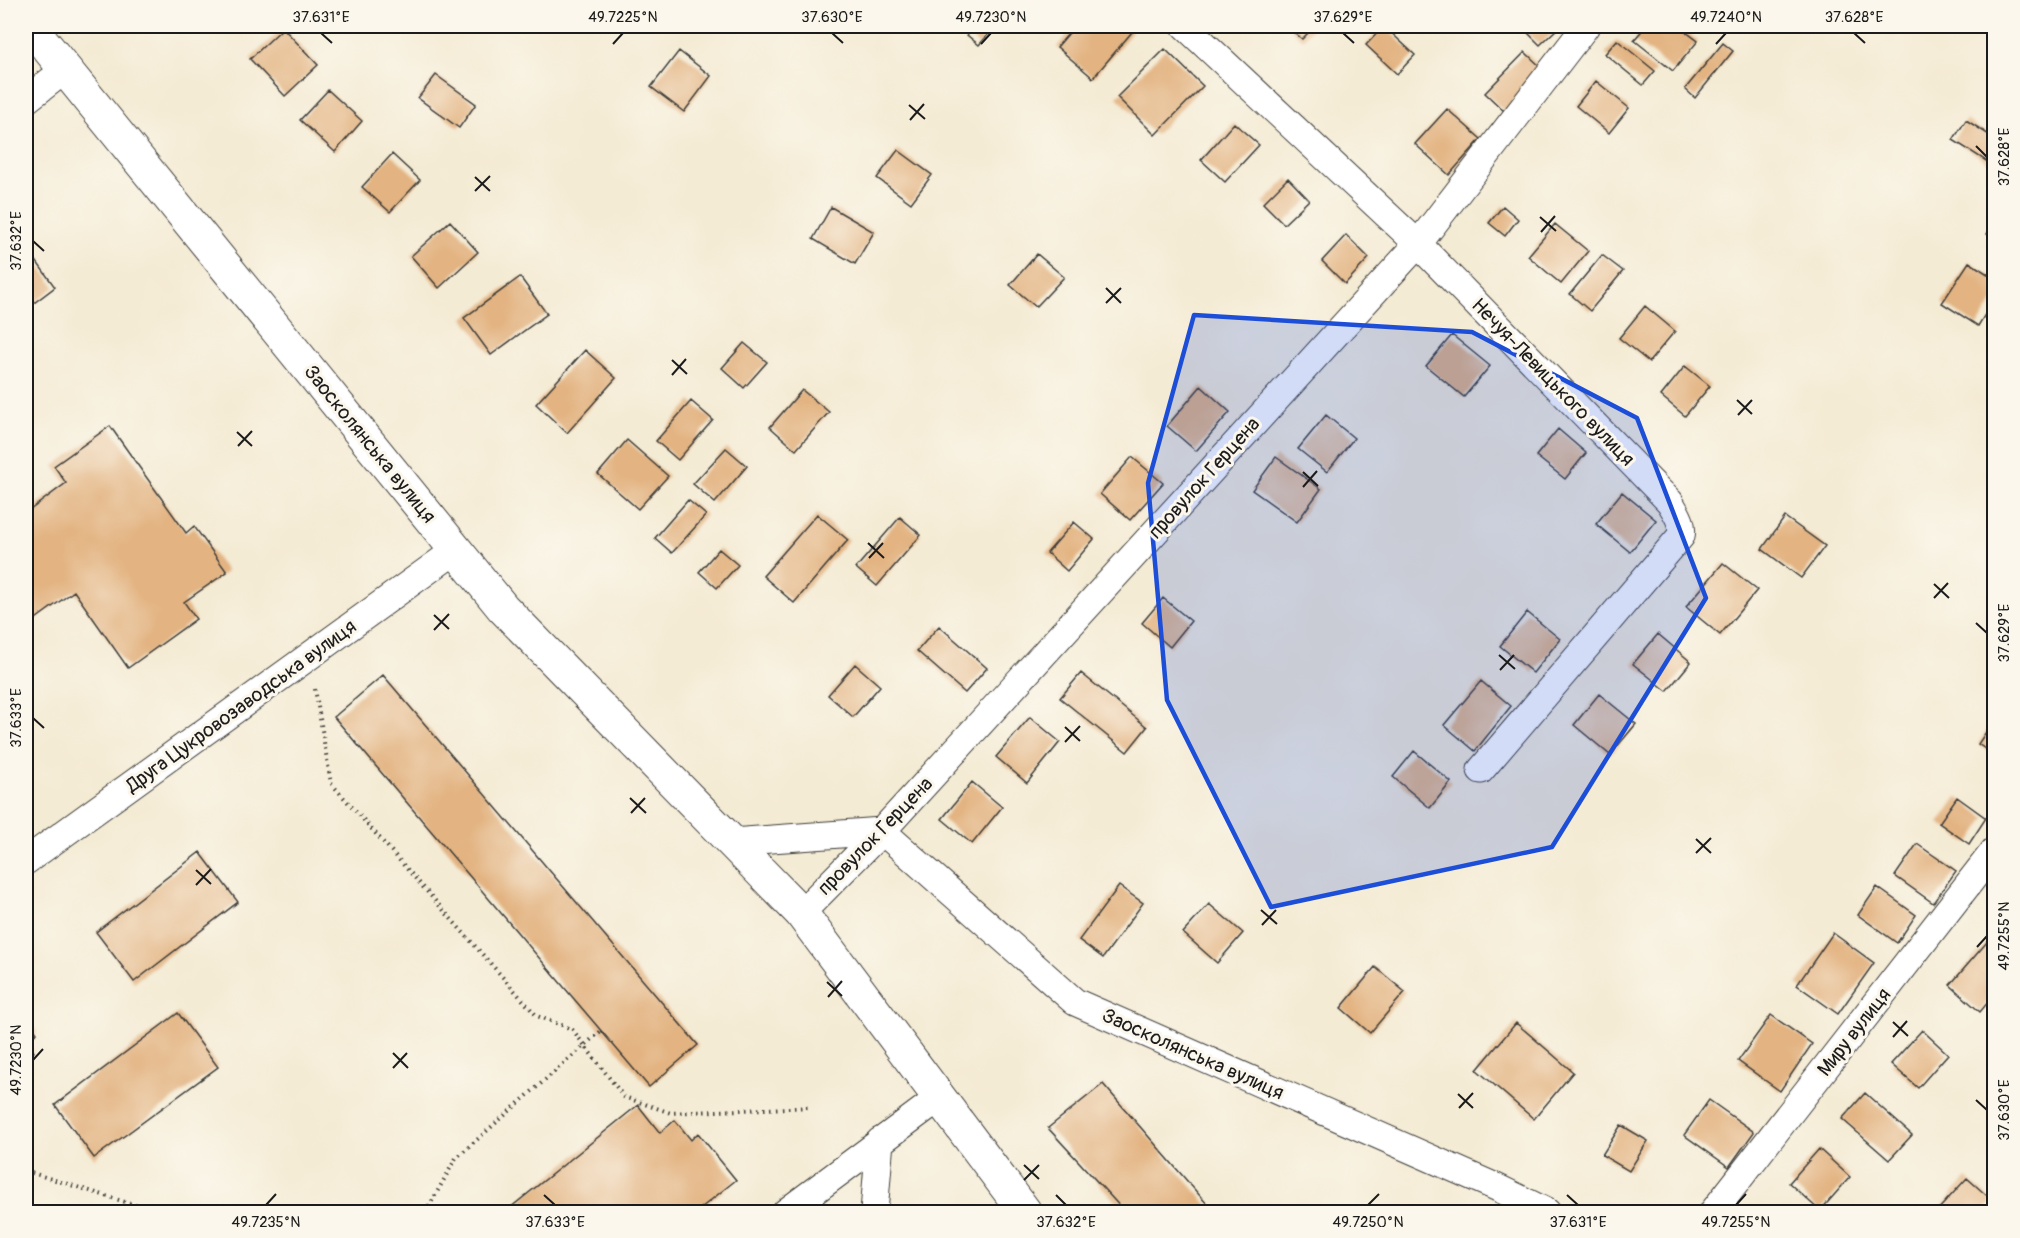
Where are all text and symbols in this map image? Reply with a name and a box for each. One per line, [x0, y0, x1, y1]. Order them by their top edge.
text: 37.631°E [293, 8, 350, 27]
text: 49.7225°N [588, 8, 658, 27]
text: 37.630°E [801, 8, 863, 27]
text: 49.7230°N [956, 8, 1026, 27]
text: 37.629°E [1314, 8, 1373, 27]
text: 49.7240°N [1690, 8, 1762, 27]
text: 37.628°E [1825, 8, 1884, 27]
text: 37.628°E [1995, 127, 2014, 186]
text: 37.632°E [7, 211, 26, 271]
street label: Нечуя-Левицького вулиця [1466, 293, 1640, 471]
street label: Заосколянська вулиця [299, 360, 441, 528]
street label: провулок Герцена [1143, 412, 1265, 544]
text: 37.629°E [1995, 603, 2014, 662]
street label: Друга Цукровозаводська вулиця [120, 614, 361, 799]
text: 37.633°E [7, 688, 26, 748]
street label: провулок Герцена [812, 771, 938, 901]
text: 49.7255°N [1995, 901, 2014, 971]
street label: Миру вулиця [1812, 983, 1896, 1081]
street label: Заосколянська вулиця [1098, 1003, 1288, 1105]
text: 49.7230°N [7, 1025, 26, 1095]
text: 37.630°E [1995, 1079, 2014, 1141]
text: 49.7235°N [232, 1213, 300, 1232]
text: 37.633°E [525, 1213, 585, 1232]
text: 37.632°E [1036, 1213, 1096, 1232]
text: 49.7250°N [1332, 1213, 1404, 1232]
text: 37.631°E [1550, 1213, 1607, 1232]
text: 49.7255°N [1701, 1213, 1771, 1232]

